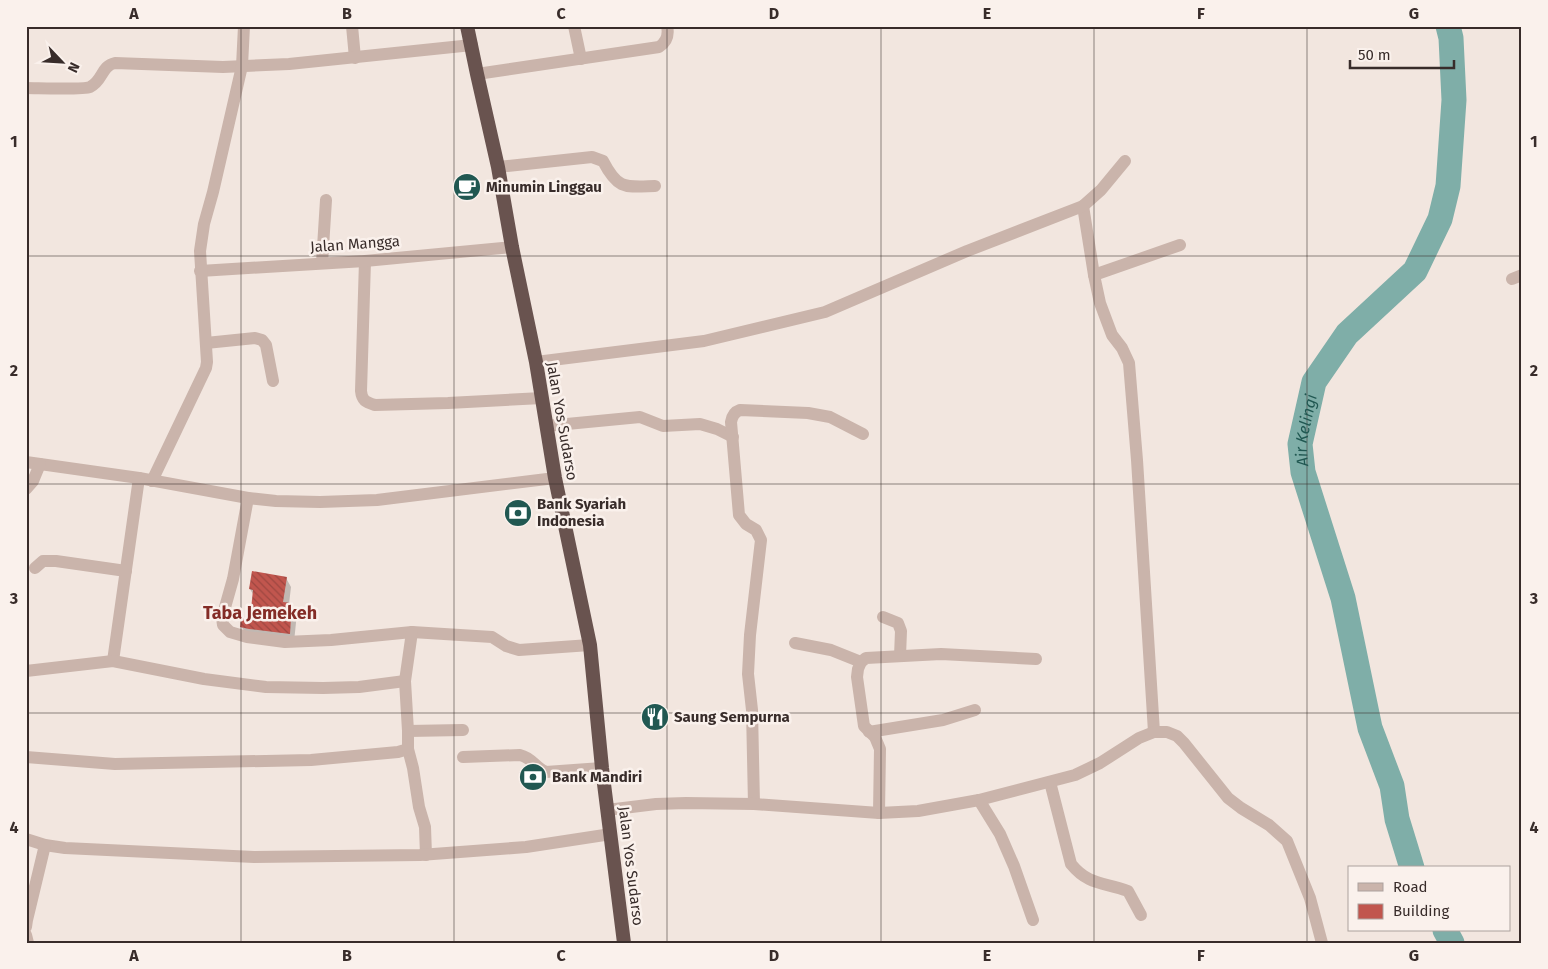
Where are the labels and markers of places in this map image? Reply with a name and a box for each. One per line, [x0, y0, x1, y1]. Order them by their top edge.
cafe icon: Minumin Linggau [452, 172, 482, 202]
place label: Minumin Linggau [486, 178, 602, 196]
place label: Bank Syariah Indonesia [537, 495, 626, 530]
bank icon: Bank Syariah Indonesia [503, 498, 533, 528]
restaurant icon: Saung Sempurna [640, 702, 670, 732]
place label: Saung Sempurna [674, 708, 790, 726]
bank icon: Bank Mandiri [518, 762, 548, 792]
place label: Bank Mandiri [552, 768, 642, 786]

